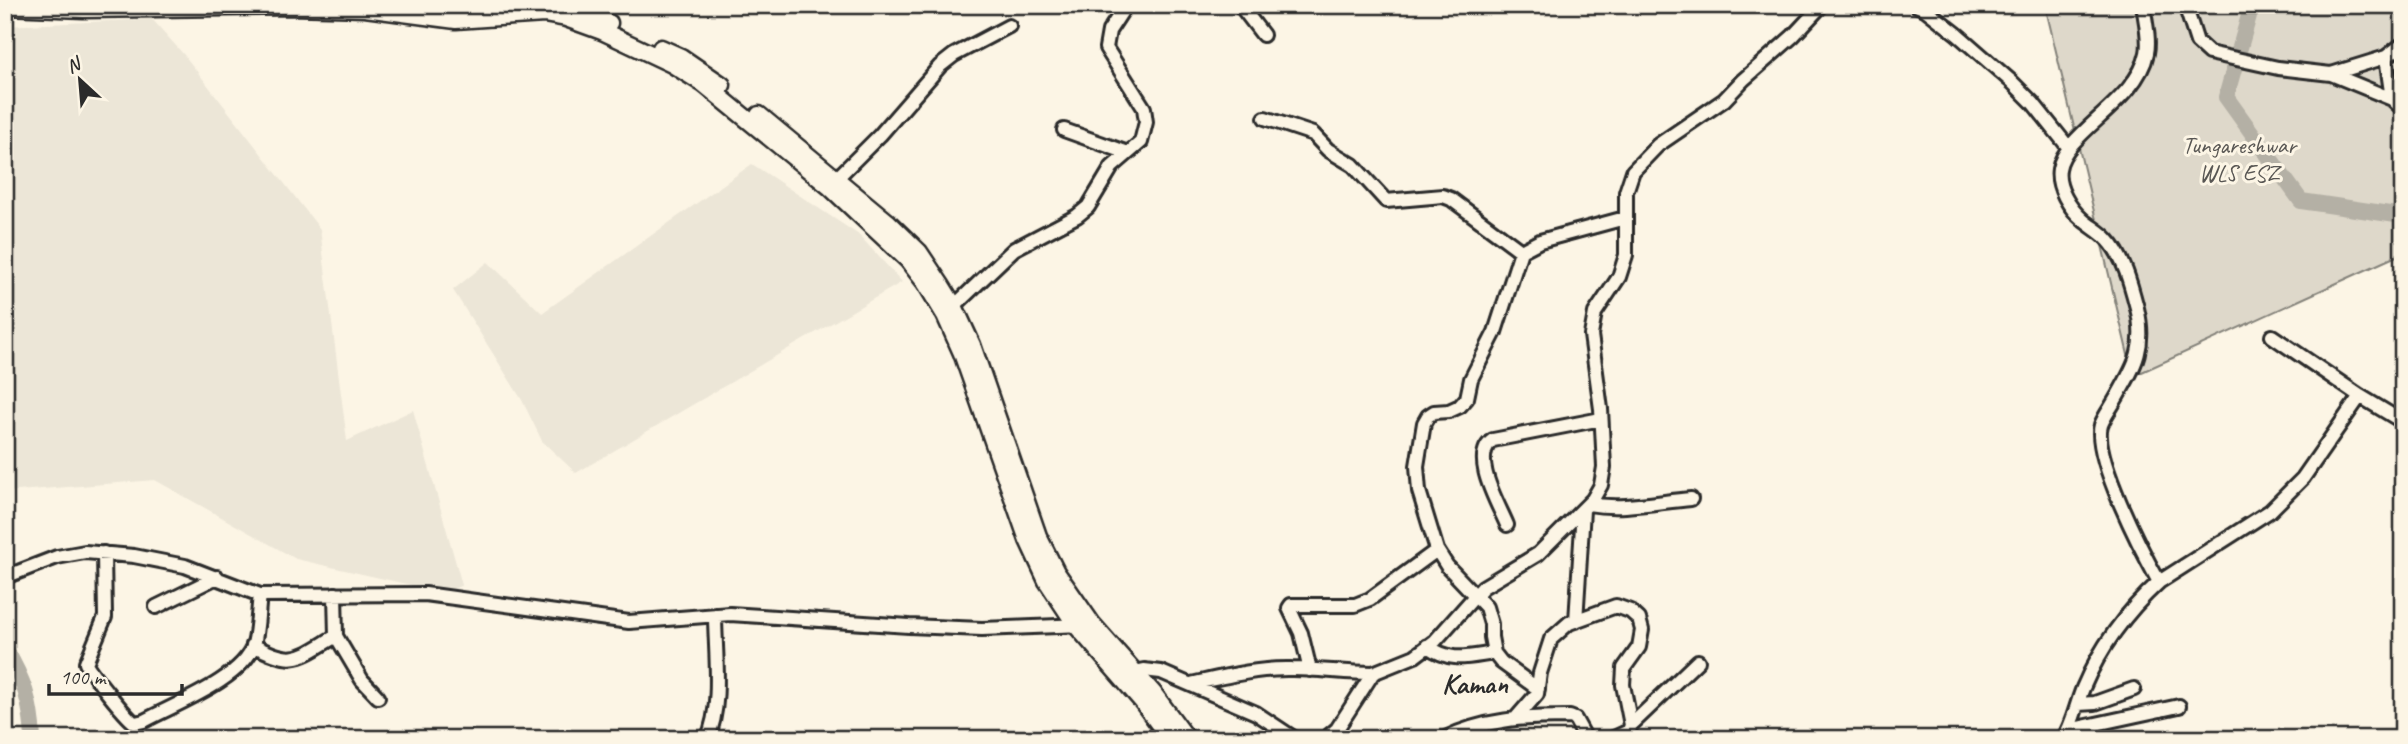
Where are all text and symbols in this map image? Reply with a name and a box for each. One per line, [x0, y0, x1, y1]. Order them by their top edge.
north arrow [46, 46, 116, 116]
text: N [62, 51, 86, 79]
park label: Tungareshwar WLS ESZ [2182, 130, 2298, 188]
scale bar [49, 653, 182, 697]
text: 100 m [60, 664, 107, 690]
district label: Kaman [1442, 666, 1509, 701]

